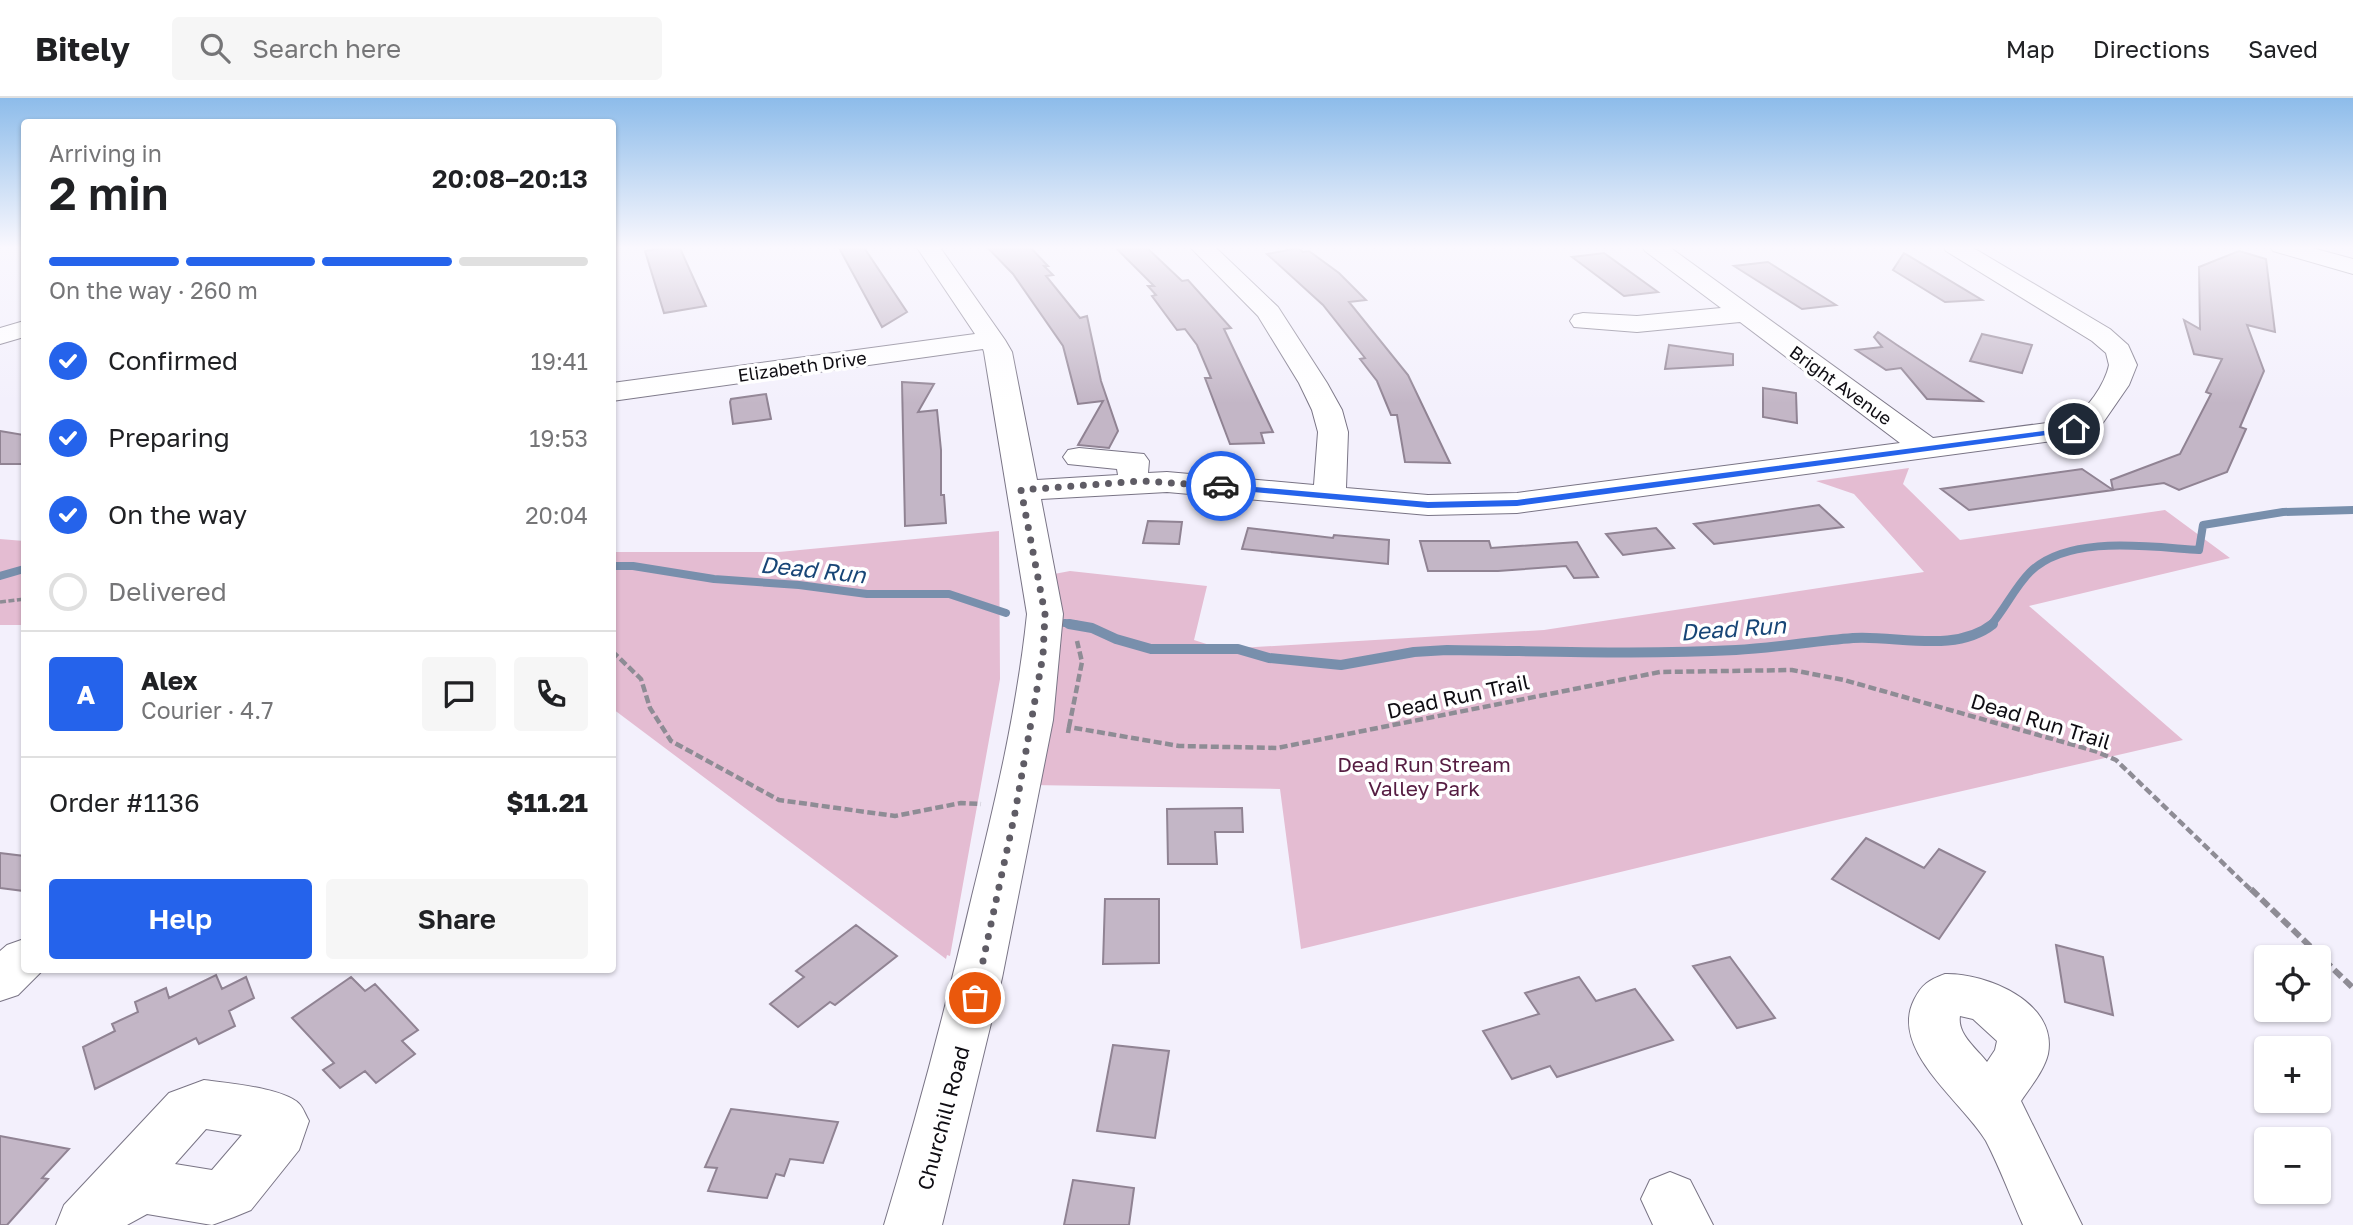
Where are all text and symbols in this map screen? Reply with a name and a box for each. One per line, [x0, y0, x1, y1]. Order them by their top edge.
search box [172, 17, 662, 80]
text: Bitely [35, 29, 130, 68]
icon: search [196, 29, 234, 67]
text: Search here [252, 33, 401, 64]
text: Map [2006, 34, 2055, 63]
text: Directions [2093, 34, 2210, 63]
text: Saved [2248, 34, 2318, 63]
text: Arriving in [49, 139, 162, 167]
text: 20:08–20:13 [432, 163, 588, 194]
text: 2 min [49, 165, 169, 220]
text: On the way · 260 m [49, 276, 258, 304]
street label: Bright Avenue [1786, 341, 1896, 429]
icon: check [49, 342, 87, 380]
text: Confirmed [108, 345, 238, 376]
street label: Elizabeth Drive [736, 346, 868, 386]
text: 19:41 [531, 347, 588, 375]
pin [2044, 399, 2104, 459]
icon: home [2055, 410, 2093, 448]
icon: check [49, 419, 87, 457]
text: Preparing [108, 422, 230, 453]
text: 19:53 [529, 424, 588, 452]
courier [1186, 451, 1256, 521]
icon: car [1202, 467, 1240, 505]
icon: check [49, 496, 87, 534]
text: On the way [108, 499, 247, 530]
text: 20:04 [525, 501, 588, 529]
water label: Dead Run [759, 550, 868, 589]
text: Delivered [108, 576, 227, 607]
water label: Dead Run [1679, 610, 1787, 646]
button: chat [422, 657, 496, 731]
button: phone [514, 657, 588, 731]
text: Alex [141, 665, 198, 696]
street label: Dead Run Trail [1384, 668, 1532, 724]
text: A [77, 679, 95, 710]
street label: Dead Run Trail [1968, 687, 2114, 755]
text: Courier · 4.7 [141, 696, 273, 724]
park label: Dead Run Stream Valley Park [1337, 751, 1511, 801]
text: Order #1136 [49, 787, 200, 818]
text: $11.21 [506, 787, 588, 818]
button: Help [49, 879, 312, 959]
button: Share [326, 879, 588, 959]
map controls [2254, 945, 2331, 1204]
button: locate [2254, 945, 2331, 1022]
pin [945, 968, 1005, 1028]
icon: bag [956, 979, 994, 1017]
button: + [2254, 1036, 2331, 1113]
street label: Churchill Road [911, 1043, 975, 1193]
button: − [2254, 1127, 2331, 1204]

